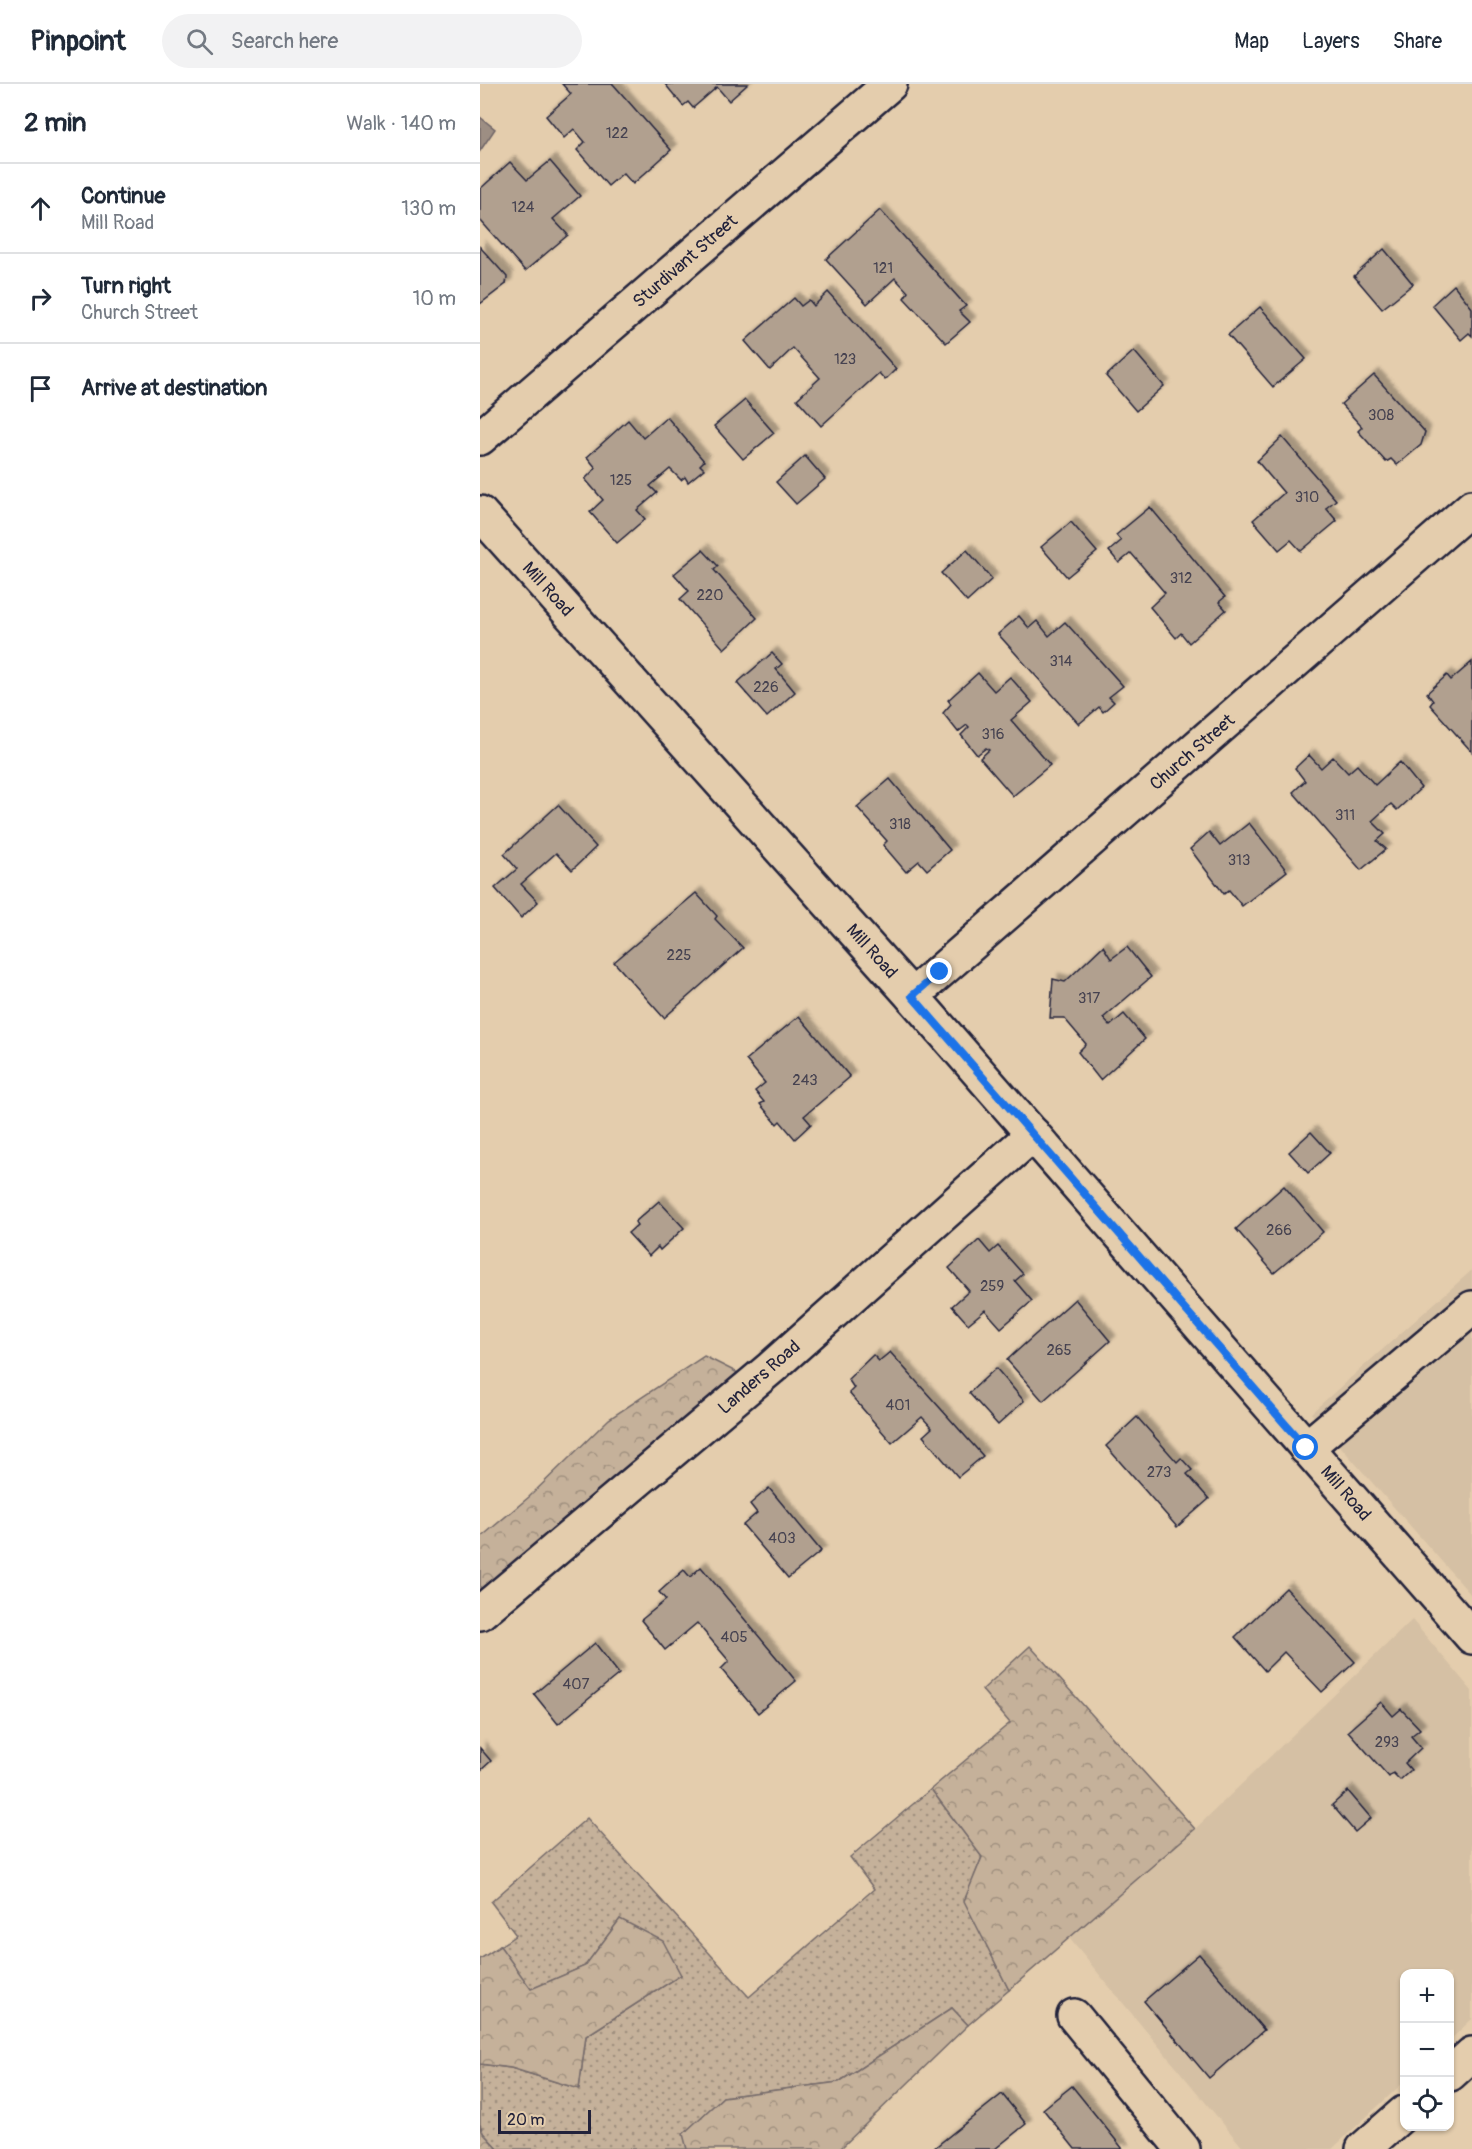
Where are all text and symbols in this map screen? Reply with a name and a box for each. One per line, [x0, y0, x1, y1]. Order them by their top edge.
search box [162, 14, 582, 68]
text: Pinpoint [30, 24, 126, 59]
icon: search [183, 25, 216, 58]
text: Search here [231, 27, 338, 55]
text: Map [1234, 28, 1269, 55]
text: Layers [1302, 28, 1360, 55]
text: Share [1393, 28, 1442, 55]
text: 2 min [24, 107, 86, 139]
text: Walk · 140 m [346, 111, 456, 136]
house number: 122 [606, 124, 628, 143]
text: Continue [81, 182, 165, 210]
icon: ahead [24, 192, 57, 225]
text: 130 m [401, 196, 456, 221]
house number: 124 [512, 198, 535, 217]
street label: Sturdivant Street [628, 209, 743, 313]
text: Mill Road [81, 210, 154, 235]
house number: 121 [873, 259, 893, 278]
text: Turn right [81, 272, 171, 300]
icon: right [24, 282, 57, 315]
text: 10 m [412, 286, 456, 311]
text: Church Street [81, 300, 198, 325]
house number: 123 [834, 350, 856, 369]
icon: arrive [24, 372, 57, 405]
text: Arrive at destination [81, 374, 267, 402]
house number: 308 [1368, 406, 1395, 425]
house number: 125 [610, 471, 632, 490]
house number: 310 [1295, 488, 1319, 507]
street label: Mill Road [517, 557, 578, 622]
house number: 312 [1170, 569, 1192, 588]
house number: 220 [696, 586, 724, 605]
house number: 314 [1050, 652, 1073, 671]
house number: 226 [753, 678, 779, 697]
street label: Church Street [1145, 709, 1240, 796]
house number: 316 [982, 725, 1004, 744]
house number: 311 [1335, 806, 1355, 825]
house number: 318 [889, 815, 911, 834]
house number: 313 [1228, 851, 1250, 870]
street label: Mill Road [841, 919, 902, 984]
house number: 225 [667, 946, 691, 965]
route end [926, 958, 952, 984]
house number: 317 [1078, 989, 1100, 1008]
house number: 243 [792, 1071, 818, 1090]
house number: 266 [1266, 1221, 1292, 1240]
house number: 259 [980, 1277, 1004, 1296]
street label: Landers Road [713, 1335, 805, 1419]
house number: 265 [1046, 1341, 1072, 1360]
house number: 401 [886, 1396, 910, 1415]
route start [1292, 1434, 1318, 1460]
street label: Mill Road [1315, 1461, 1376, 1526]
house number: 273 [1147, 1463, 1171, 1482]
house number: 403 [768, 1529, 796, 1548]
house number: 405 [720, 1628, 748, 1647]
house number: 407 [563, 1675, 589, 1694]
house number: 293 [1375, 1733, 1399, 1752]
map controls [1400, 1969, 1454, 2131]
button: + [1400, 1969, 1454, 2023]
button: − [1400, 2023, 1454, 2077]
button: locate [1400, 2077, 1454, 2131]
scale bar [498, 2107, 591, 2134]
text: 20 m [507, 2110, 545, 2130]

